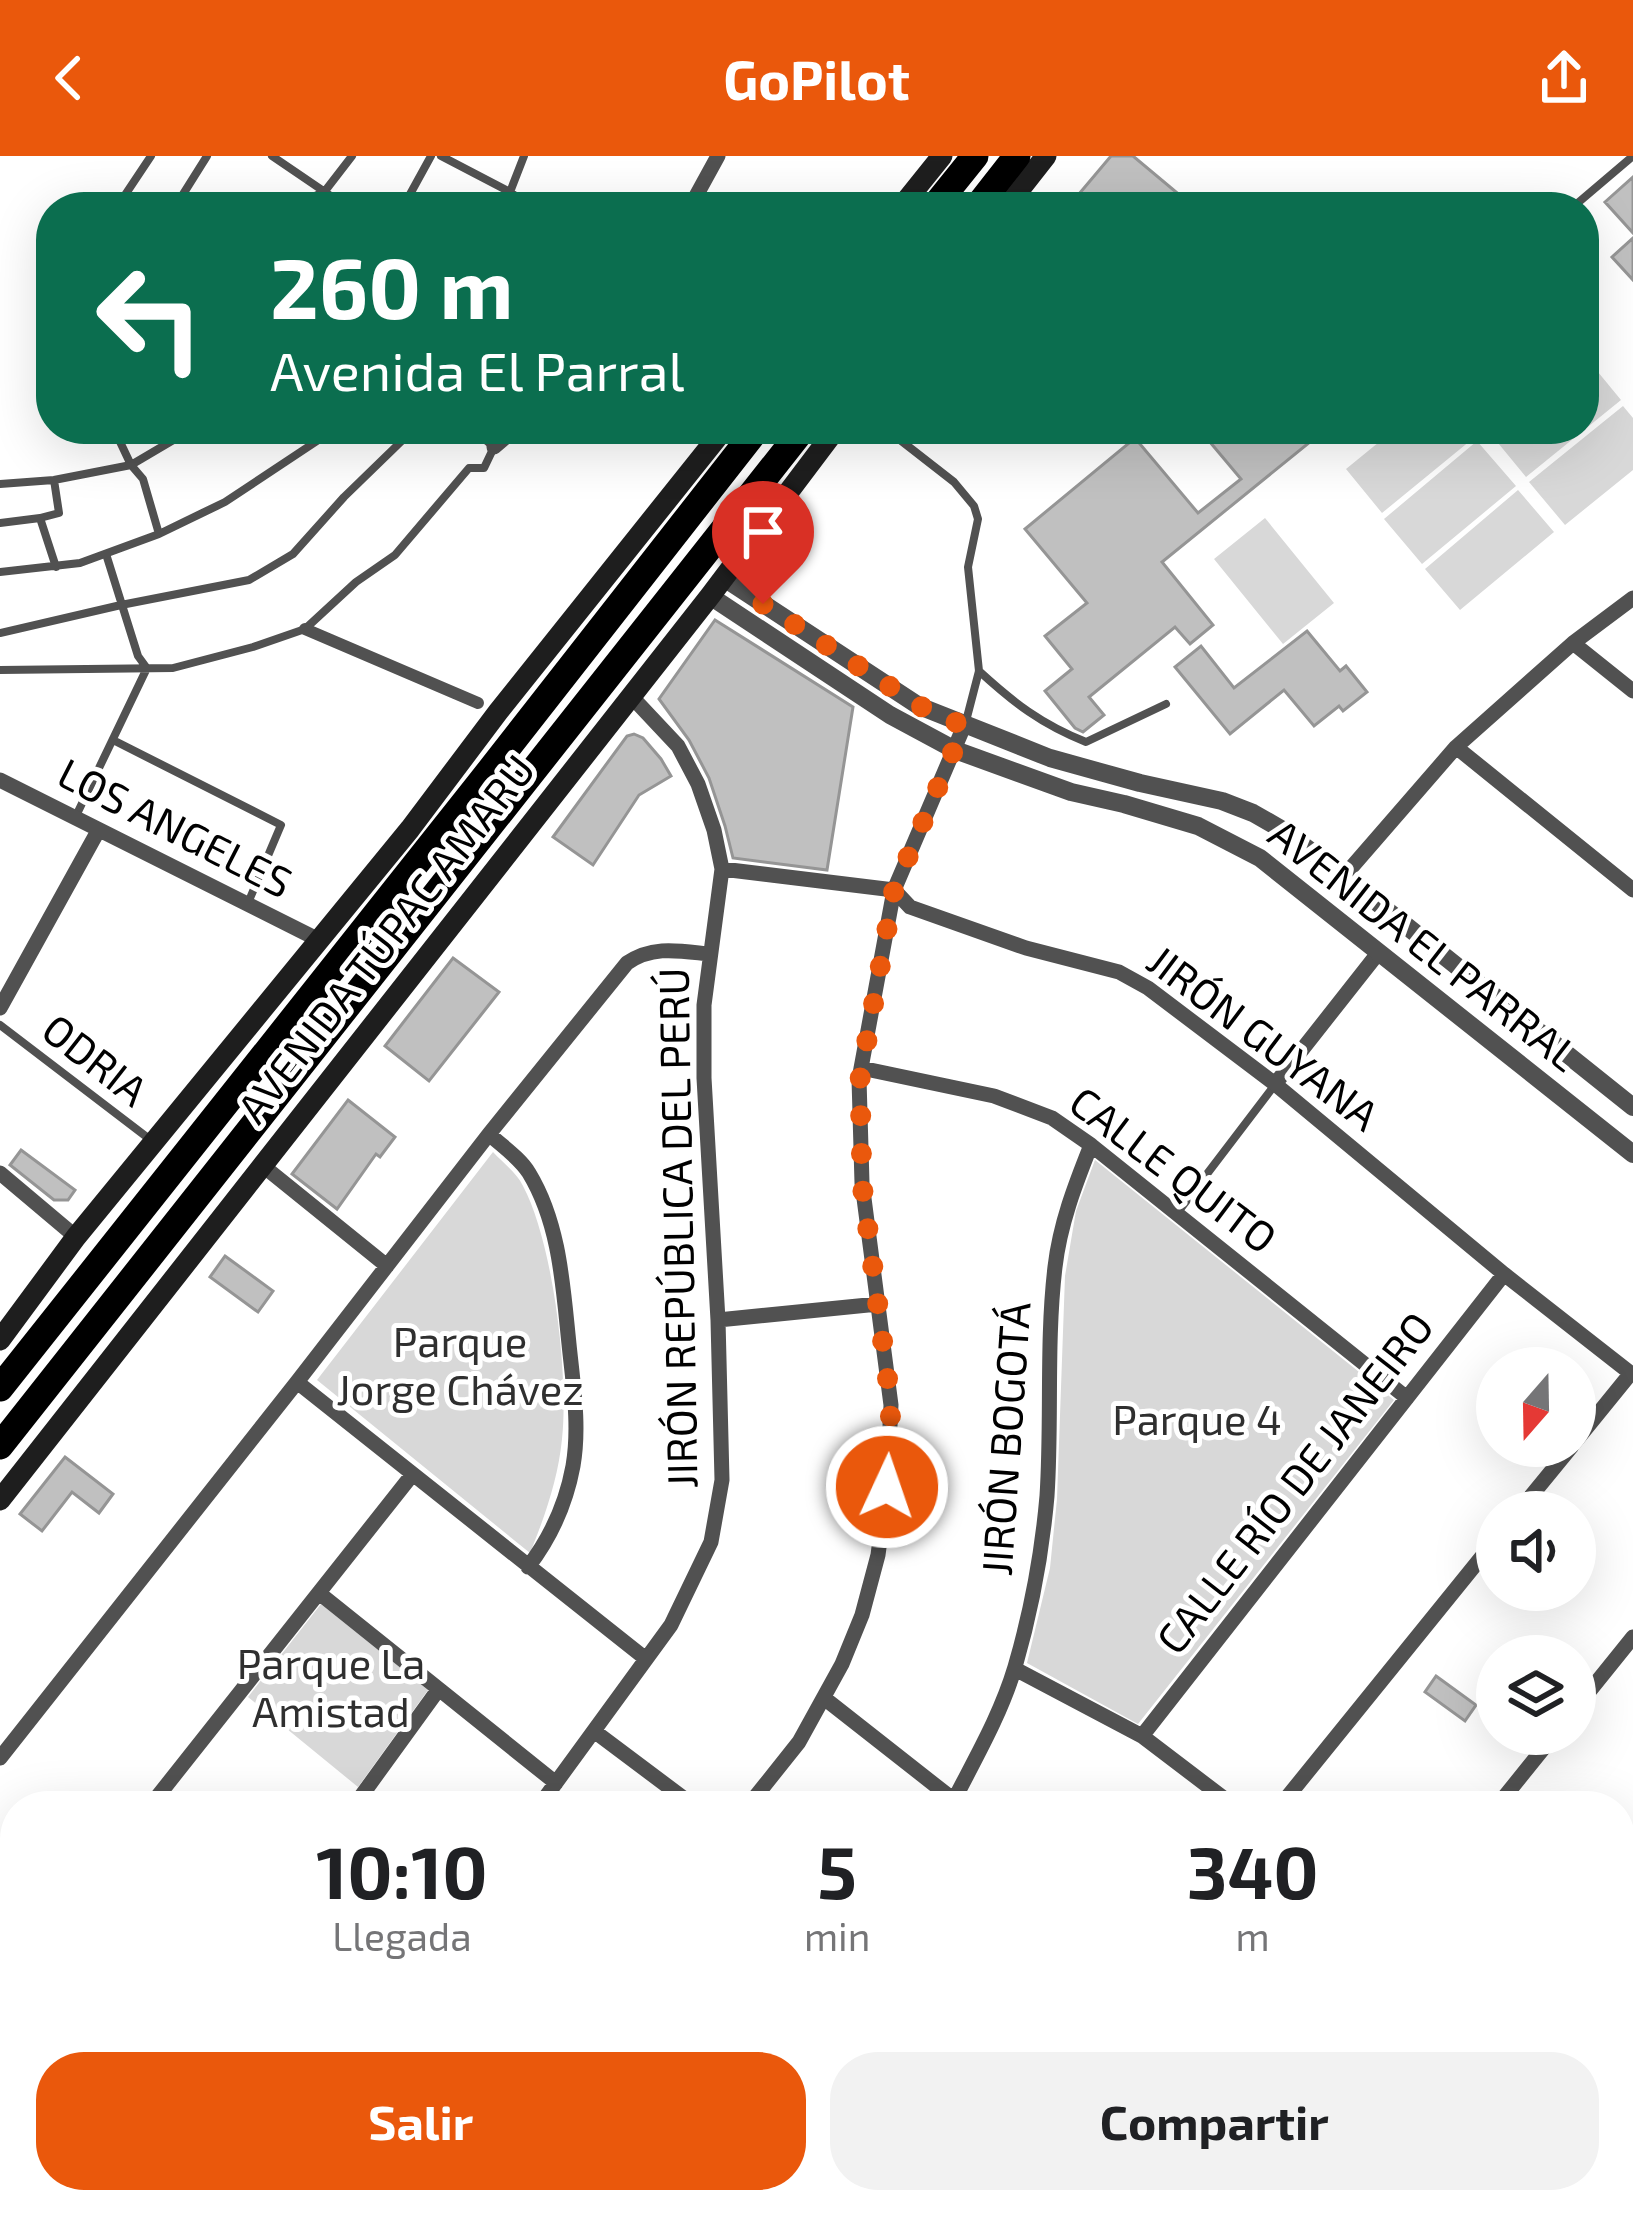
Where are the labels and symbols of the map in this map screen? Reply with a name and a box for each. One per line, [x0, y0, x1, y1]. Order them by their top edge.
pin [712, 481, 814, 604]
street label: AVENIDA TÚPAC AMARU [225, 744, 543, 1131]
street label: LOS ANGELES [51, 746, 301, 906]
street label: AVENIDA EL PARRAL [1260, 807, 1590, 1080]
street label: JIRÓN GUYANA [1139, 933, 1390, 1139]
street label: JIRÓN REPÚBLICA DEL PERÚ [646, 967, 706, 1489]
street label: ODRIA [34, 1002, 159, 1115]
street label: CALLE QUITO [1061, 1075, 1287, 1263]
street label: JIRÓN BOGOTÁ [969, 1300, 1039, 1577]
street label: CALLE RÍO DE JANEIRO [1145, 1301, 1442, 1662]
park label: Parque Jorge Chávez [336, 1315, 584, 1413]
north arrow [1476, 1347, 1596, 1467]
park label: Parque 4 [1112, 1393, 1282, 1443]
position arrow [824, 1424, 950, 1550]
park label: Parque La Amistad [237, 1637, 425, 1735]

